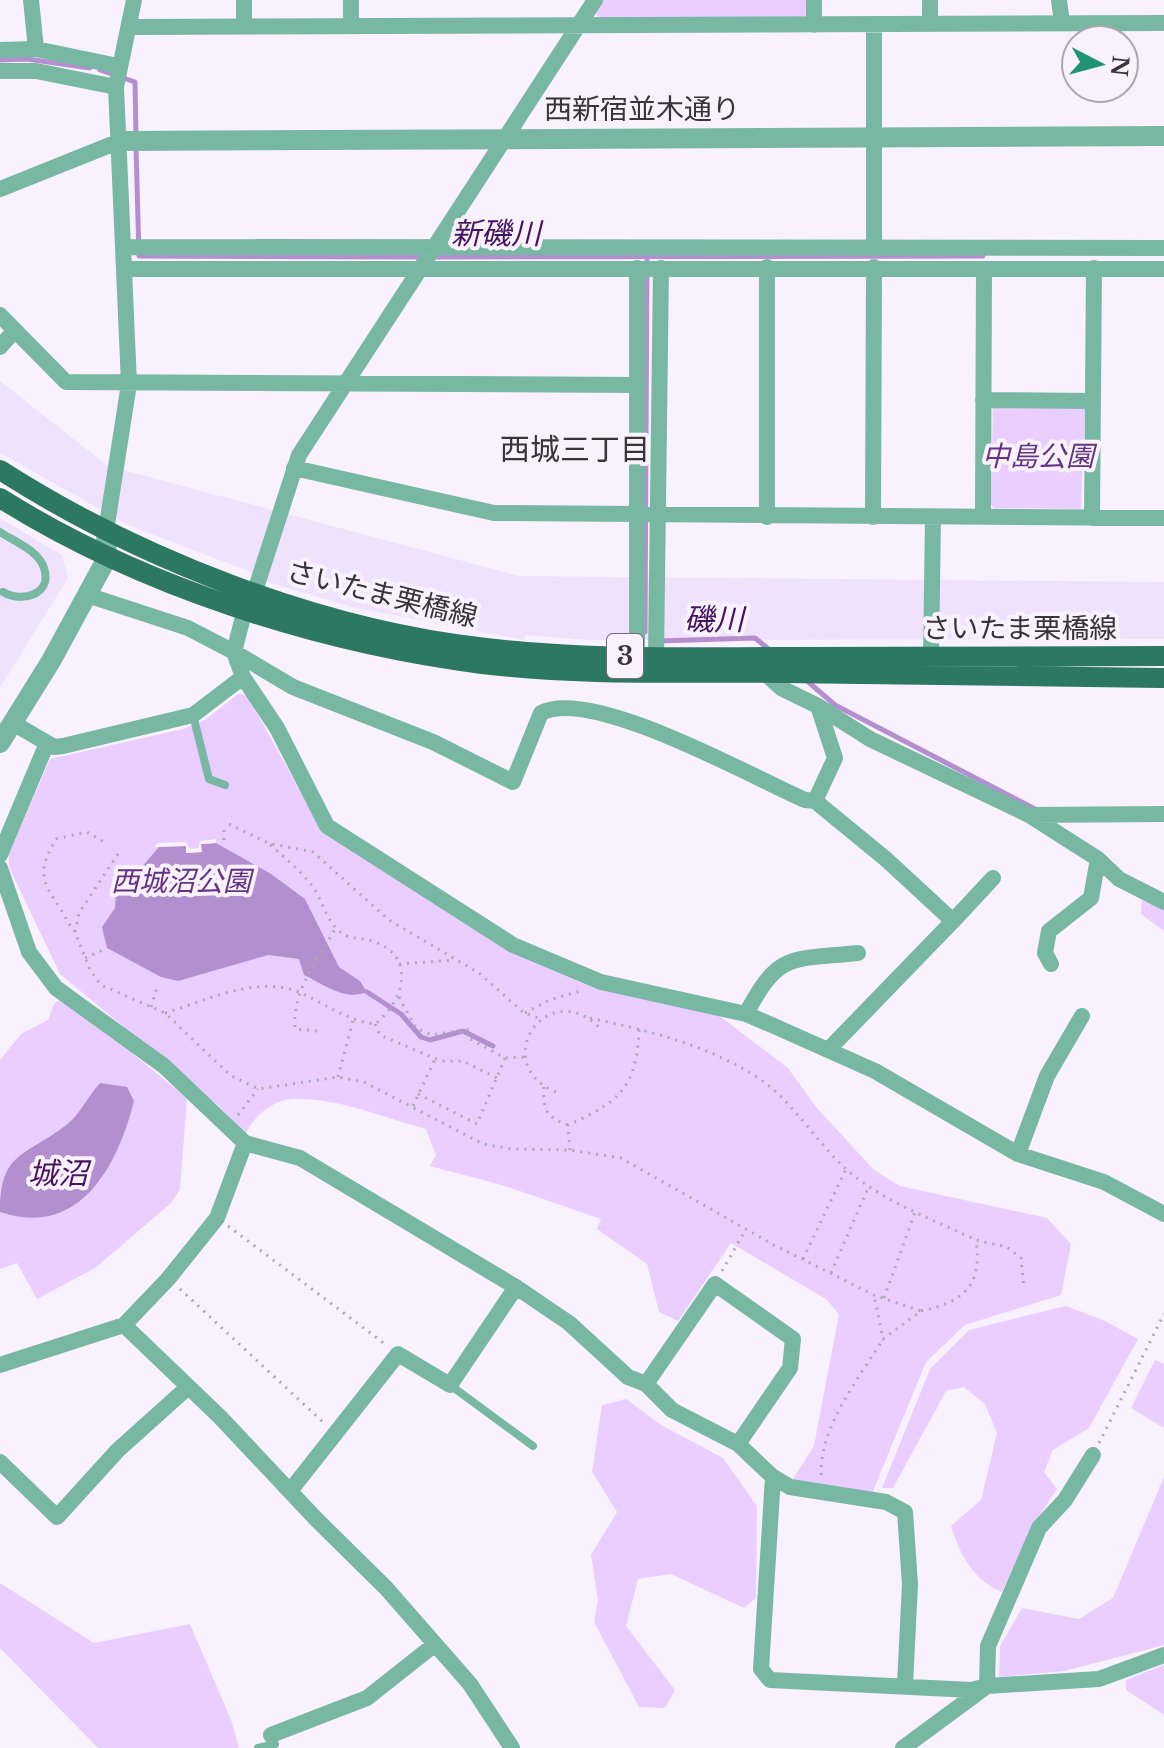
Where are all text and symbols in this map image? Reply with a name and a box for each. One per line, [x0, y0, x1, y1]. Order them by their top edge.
north arrow [1060, 24, 1140, 104]
text: N [1105, 54, 1134, 78]
street label: 西新宿並木通り [544, 92, 740, 127]
water label: 新磯川 [451, 215, 544, 252]
district label: 西城三丁目 [500, 431, 650, 468]
park label: 中島公園 [982, 439, 1098, 474]
street label: さいたま栗橋線 [283, 553, 481, 635]
water label: 磯川 [684, 601, 747, 638]
street label: さいたま栗橋線 [922, 611, 1118, 646]
road number: 3 [607, 634, 643, 678]
park label: 西城沼公園 [111, 864, 255, 899]
water label: 城沼 [28, 1155, 92, 1192]

